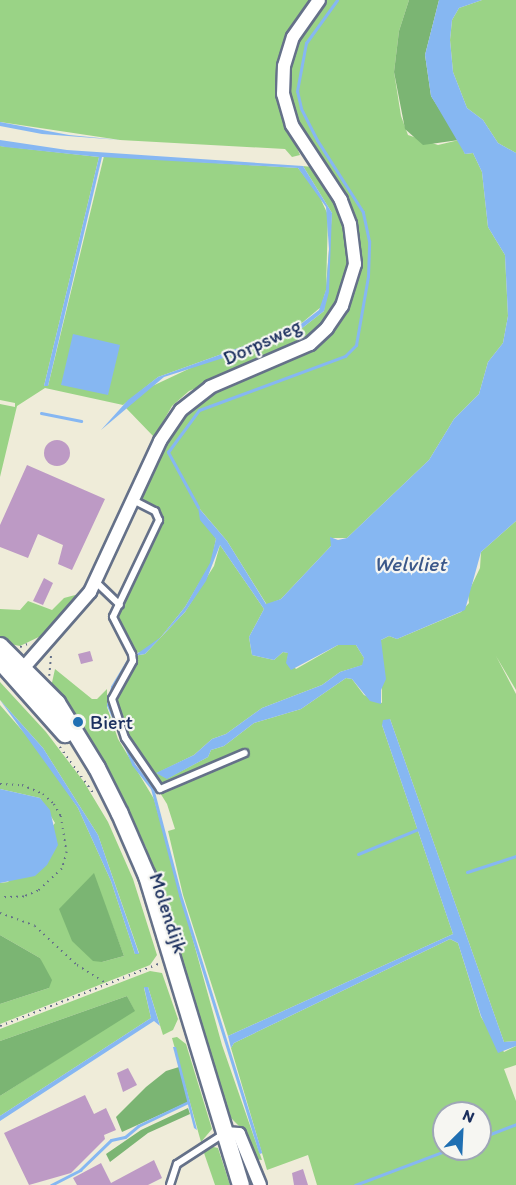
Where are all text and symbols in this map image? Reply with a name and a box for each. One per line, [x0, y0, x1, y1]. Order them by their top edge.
street label: Dorpsweg [219, 313, 305, 371]
water label: Welvliet [374, 551, 446, 577]
place label: Biert [90, 710, 133, 734]
marker: Biert [71, 715, 85, 729]
street label: Molendijk [144, 870, 192, 956]
north arrow [432, 1101, 492, 1161]
text: N [460, 1105, 478, 1127]

